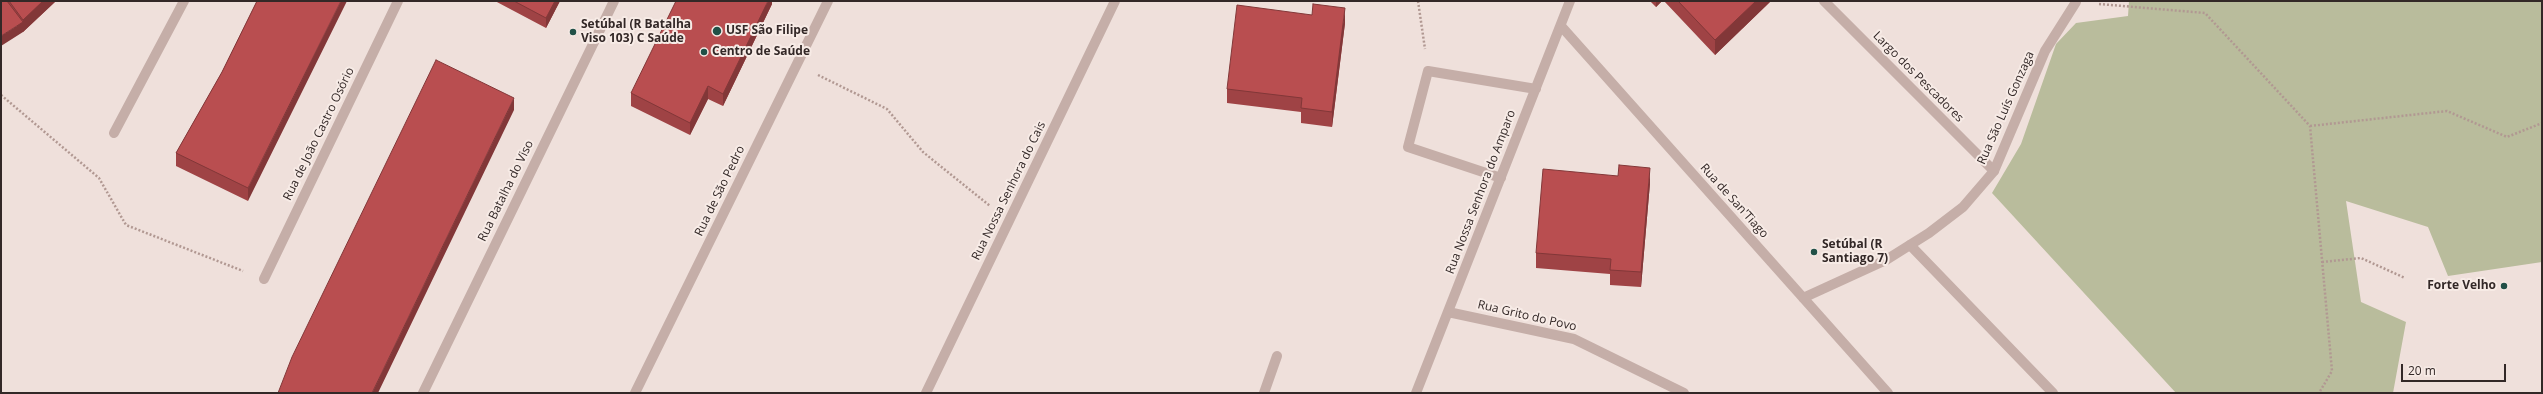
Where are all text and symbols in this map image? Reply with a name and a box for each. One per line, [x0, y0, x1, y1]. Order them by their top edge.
place label: Setúbal (R Batalha Viso 103) C Saúde [581, 18, 691, 46]
place label: USF São Filipe [726, 24, 808, 38]
marker: USF São Filipe [711, 25, 723, 37]
marker: Setúbal (R Batalha Viso 103) C Saúde [568, 27, 578, 37]
street label: Largo dos Pescadores [1870, 29, 1966, 125]
place label: Centro de Saúde [712, 45, 810, 59]
marker: Centro de Saúde [699, 47, 709, 57]
street label: Rua São Luís Gonzaga [1975, 49, 2037, 167]
street label: Rua de João Castro Osório [281, 65, 357, 203]
street label: Rua Nossa Senhora do Amparo [1443, 108, 1519, 276]
street label: Rua Nossa Senhora do Cais [969, 119, 1049, 263]
street label: Rua Batalha do Viso [475, 138, 537, 244]
street label: Rua de São Pedro [692, 143, 748, 239]
street label: Rua de San'Tiago [1697, 161, 1771, 241]
place label: Setúbal (R Santiago 7) [1822, 238, 1888, 266]
marker: Setúbal (R Santiago 7) [1809, 247, 1819, 257]
place label: Forte Velho [2427, 279, 2496, 293]
marker: Forte Velho [2499, 281, 2509, 291]
street label: Rua Grito do Povo [1476, 298, 1578, 334]
scale bar [2403, 356, 2508, 382]
text: 20 m [2408, 362, 2436, 379]

